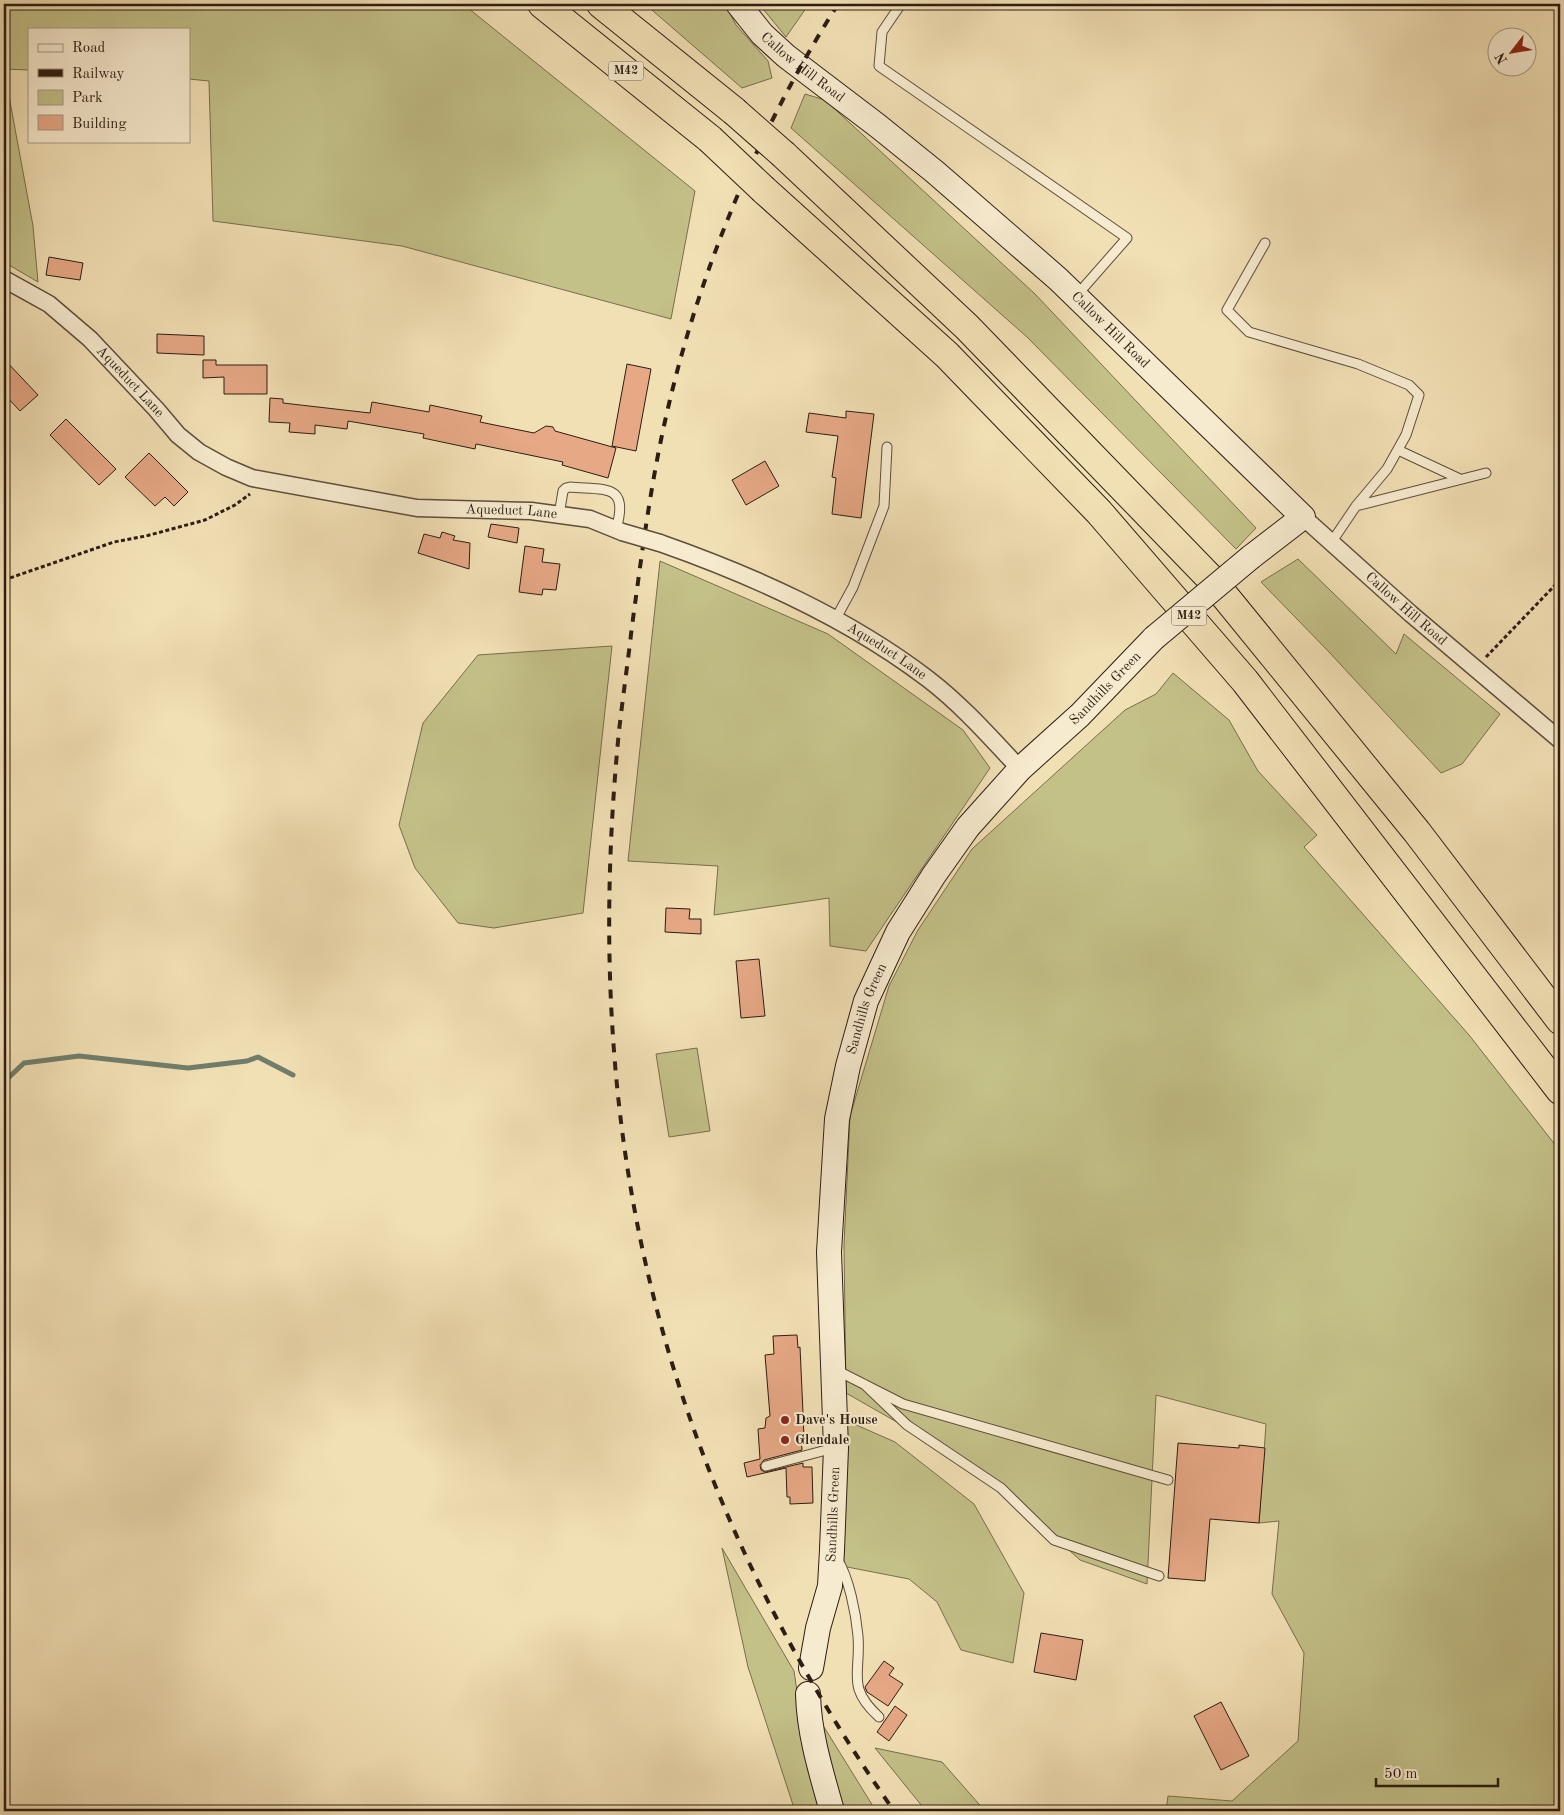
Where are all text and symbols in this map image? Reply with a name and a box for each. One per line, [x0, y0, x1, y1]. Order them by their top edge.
legend [28, 28, 190, 142]
north arrow [1486, 28, 1536, 78]
street label: Callow Hill Road [758, 30, 847, 105]
text: Road [72, 41, 106, 56]
text: N [1493, 50, 1510, 66]
road number: M42 [608, 61, 644, 80]
text: Railway [72, 67, 125, 82]
text: Park [72, 91, 103, 106]
text: Building [72, 117, 127, 132]
street label: Callow Hill Road [1069, 289, 1152, 371]
street label: Aqueduct Lane [94, 343, 167, 420]
street label: Aqueduct Lane [465, 502, 558, 521]
street label: Callow Hill Road [1363, 570, 1449, 648]
road number: M42 [1172, 606, 1206, 626]
street label: Aqueduct Lane [845, 620, 929, 682]
street label: Sandhills Green [1067, 649, 1144, 728]
street label: Sandhills Green [845, 961, 890, 1056]
place label: Dave's House [795, 1413, 878, 1427]
marker: Dave's House [779, 1414, 791, 1426]
place label: Glendale [795, 1433, 849, 1447]
marker: Glendale [779, 1434, 791, 1446]
street label: Sandhills Green [824, 1466, 842, 1563]
scale bar [1376, 1755, 1499, 1787]
text: 50 m [1384, 1767, 1418, 1782]

